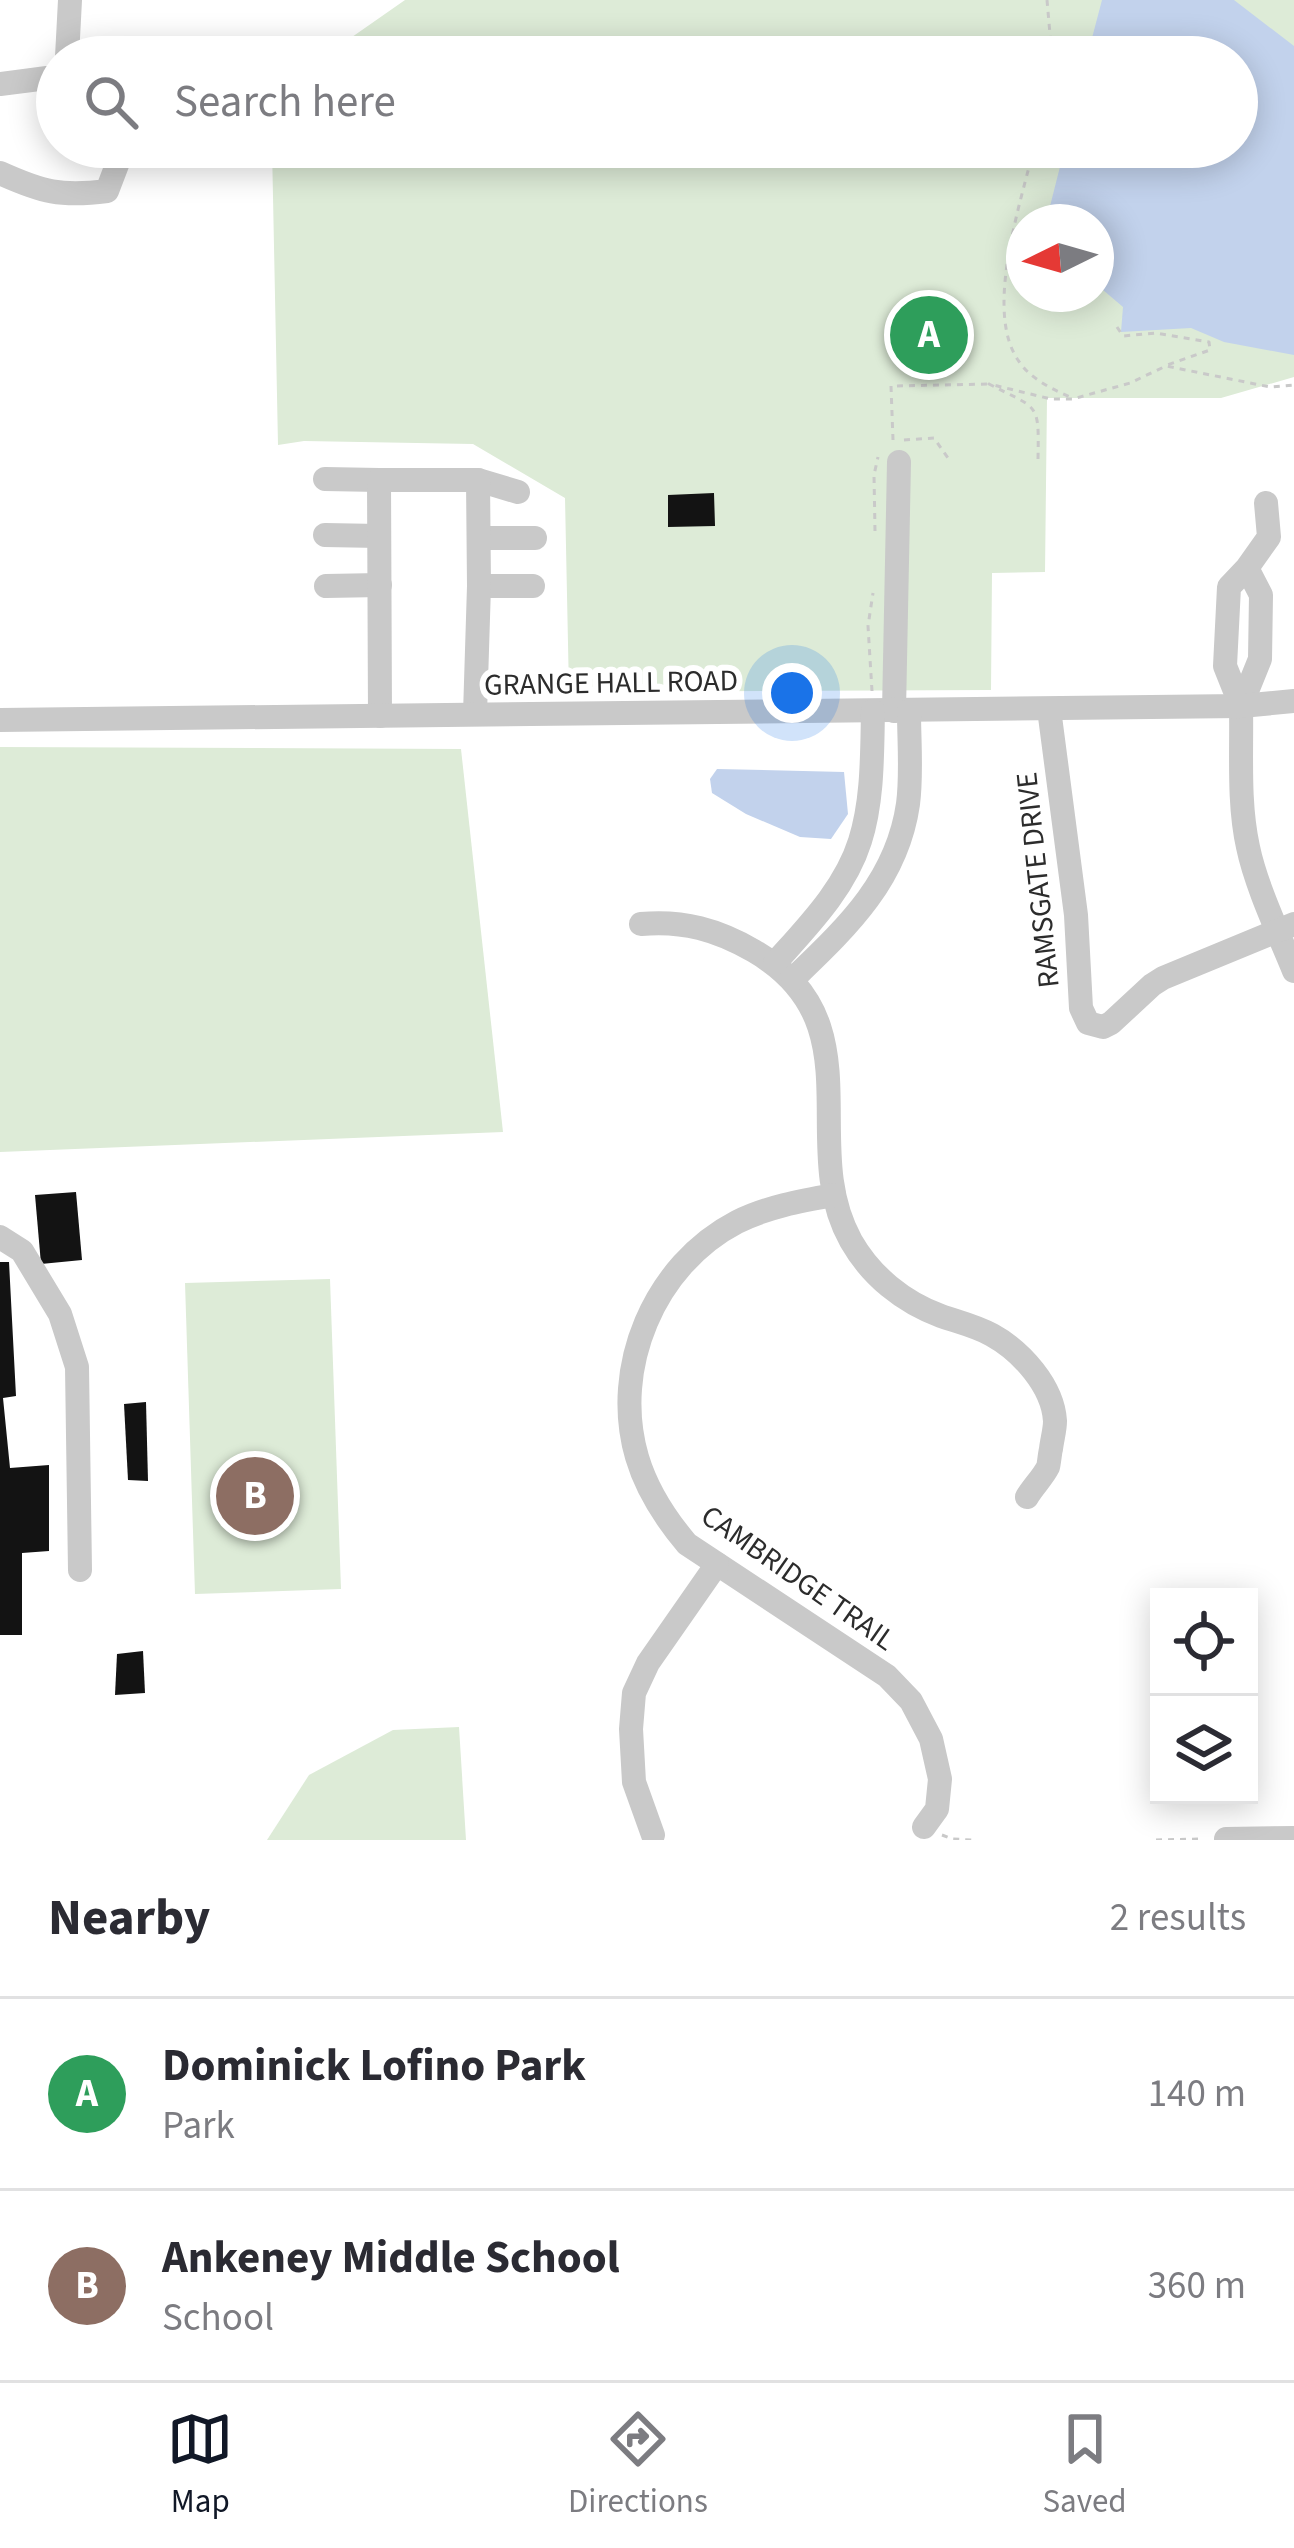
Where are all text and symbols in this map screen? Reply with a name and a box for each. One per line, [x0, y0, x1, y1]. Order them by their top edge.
search box [36, 36, 1258, 168]
icon: search [78, 69, 144, 135]
text: Search here [174, 70, 396, 134]
north arrow [1006, 204, 1114, 312]
pin: A [890, 290, 968, 380]
street label: GRANGE HALL ROAD [484, 659, 738, 707]
your location [762, 663, 822, 723]
street label: RAMSGATE DRIVE [1005, 770, 1071, 990]
pin: B [216, 1451, 294, 1541]
street label: CAMBRIDGE TRAIL [692, 1495, 904, 1661]
map controls [1150, 1588, 1258, 1804]
button: locate [1150, 1588, 1258, 1696]
button: layers [1150, 1696, 1258, 1804]
text: Nearby [48, 1882, 210, 1954]
text: 2 results [1110, 1890, 1246, 1946]
text: Dominick Lofino Park [162, 2034, 586, 2098]
text: A [76, 2066, 98, 2122]
text: 140 m [1148, 2066, 1246, 2122]
text: Park [162, 2098, 235, 2154]
text: Ankeney Middle School [162, 2226, 620, 2290]
text: B [75, 2258, 99, 2314]
text: 360 m [1148, 2258, 1246, 2314]
text: School [162, 2290, 274, 2346]
tab: Map [167, 2406, 233, 2525]
tab: Directions [568, 2406, 708, 2525]
tab: Saved [1042, 2406, 1127, 2525]

